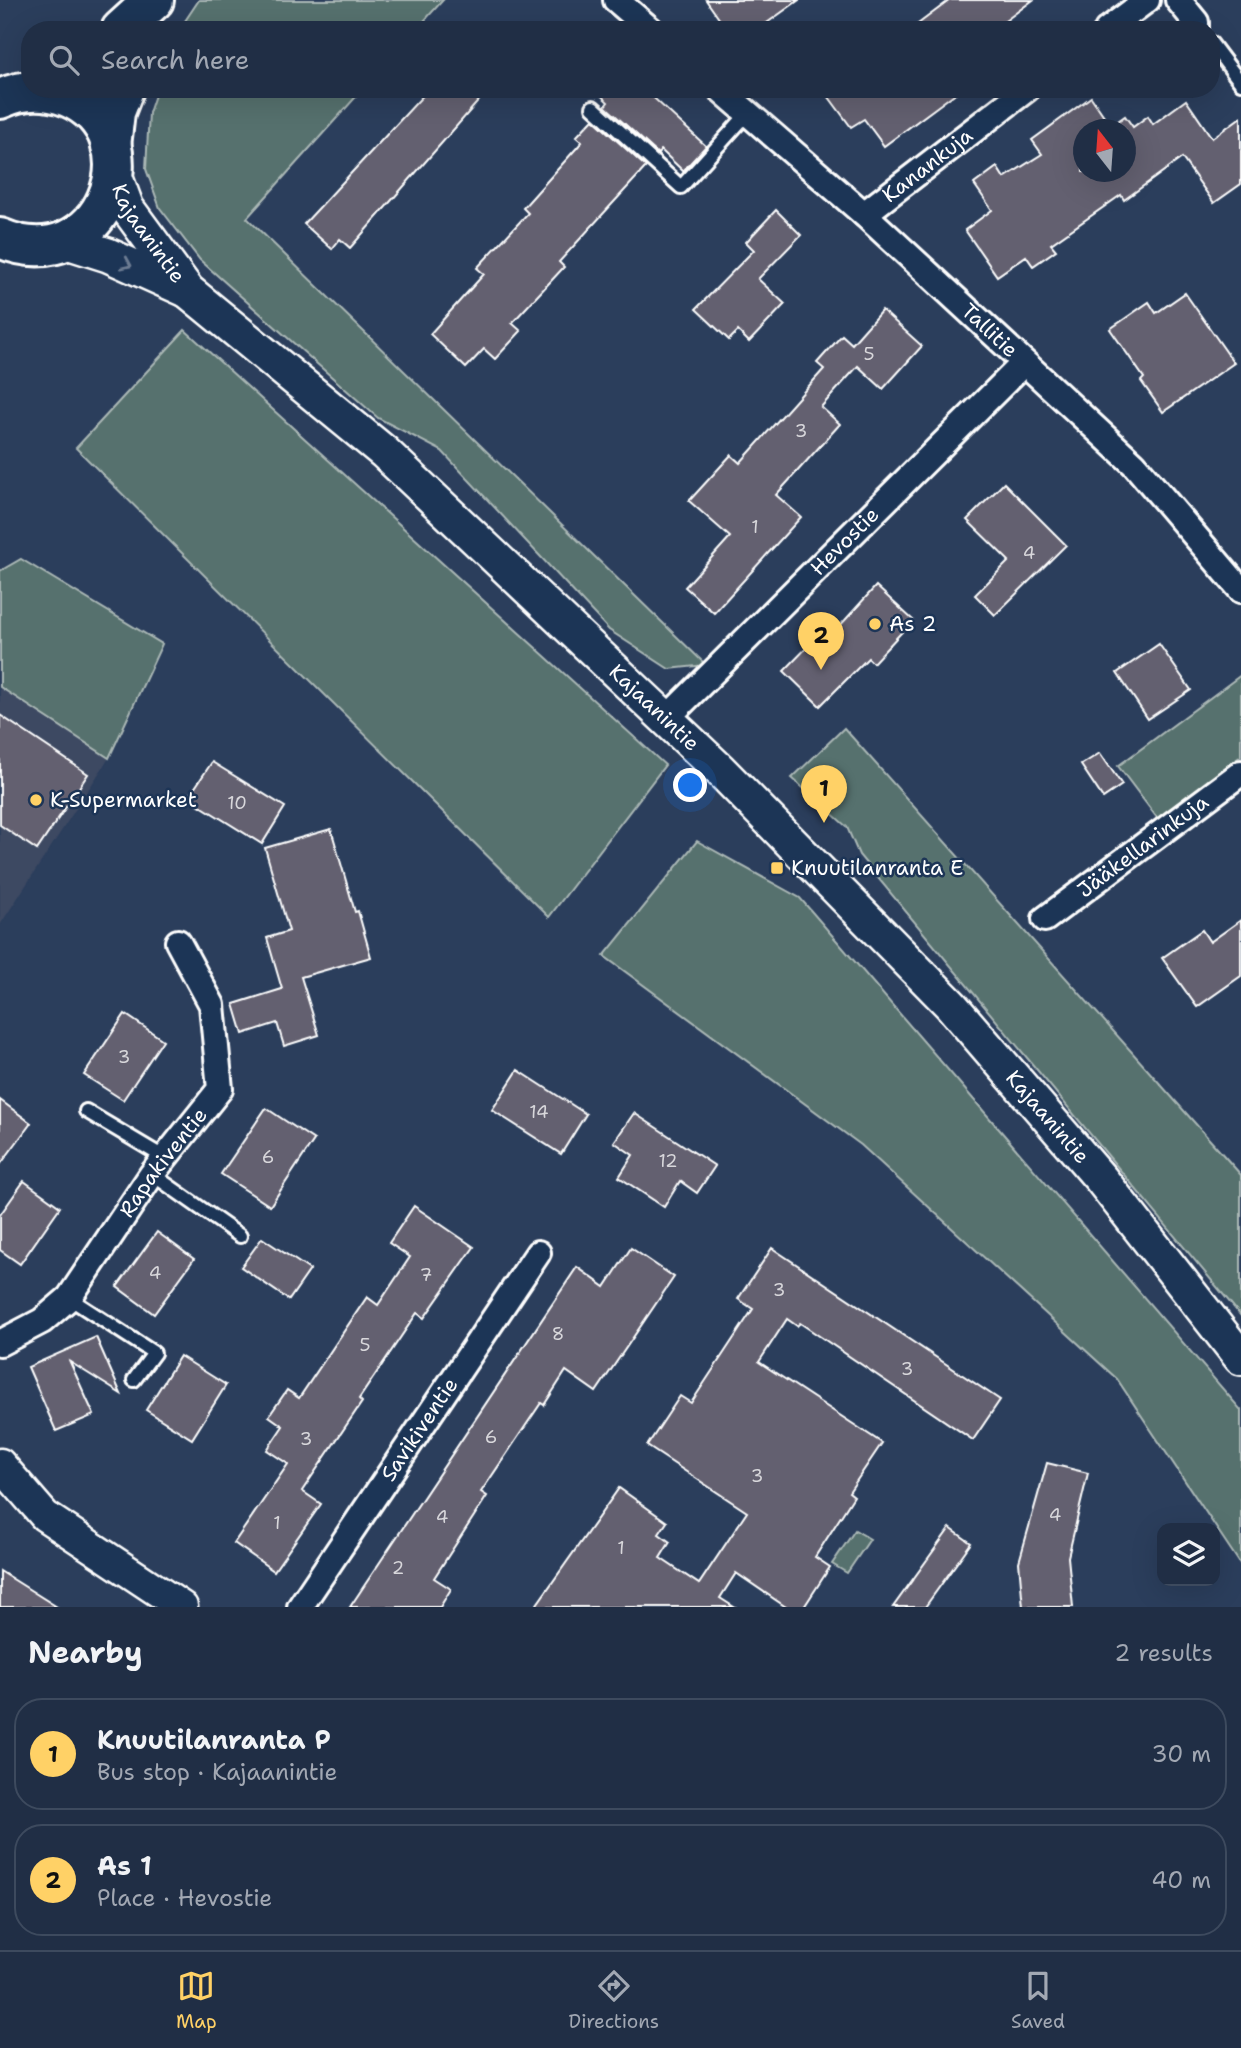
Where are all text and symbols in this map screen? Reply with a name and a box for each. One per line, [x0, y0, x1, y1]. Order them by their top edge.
search box [21, 21, 1220, 98]
icon: search [45, 41, 83, 79]
text: Search here [101, 42, 250, 77]
north arrow [1073, 119, 1136, 182]
street label: Kanankuja [877, 122, 978, 209]
street label: Kajaanintie [105, 180, 192, 289]
one-way arrow [120, 256, 132, 270]
street label: Tallitie [955, 297, 1024, 364]
house number: 5 [863, 342, 875, 366]
house number: 3 [795, 419, 807, 443]
street label: Hevostie [804, 501, 885, 582]
house number: 1 [751, 515, 759, 539]
house number: 4 [1023, 541, 1035, 565]
place label: As 2 [889, 610, 936, 638]
pin: 2 [798, 612, 844, 670]
marker: As 2 [867, 616, 883, 632]
street label: Kajaanintie [603, 658, 705, 757]
pin: 1 [801, 765, 847, 823]
your location [673, 768, 707, 802]
place label: K-Supermarket [50, 786, 197, 814]
street label: Jääkellarinkuja [1072, 788, 1214, 904]
house number: 10 [227, 791, 247, 815]
marker: K-Supermarket [28, 792, 44, 808]
place label: Knuutilanranta E [791, 854, 963, 882]
marker: Knuutilanranta E [769, 860, 785, 876]
house number: 3 [118, 1045, 130, 1069]
street label: Kajaanintie [999, 1064, 1096, 1170]
house number: 14 [529, 1100, 549, 1124]
street label: Rapakiventie [113, 1102, 214, 1223]
house number: 6 [262, 1145, 274, 1169]
house number: 12 [658, 1149, 678, 1173]
house number: 4 [149, 1261, 161, 1285]
house number: 7 [420, 1263, 432, 1287]
house number: 3 [773, 1278, 785, 1302]
house number: 8 [552, 1322, 564, 1346]
house number: 5 [359, 1333, 371, 1357]
house number: 3 [901, 1357, 913, 1381]
street label: Savikiventie [374, 1372, 464, 1487]
house number: 6 [485, 1425, 497, 1449]
house number: 3 [300, 1427, 312, 1451]
house number: 3 [751, 1464, 763, 1488]
house number: 4 [1049, 1503, 1061, 1527]
house number: 4 [436, 1505, 448, 1529]
house number: 1 [273, 1511, 281, 1535]
map controls [1157, 1523, 1220, 1586]
button: layers [1157, 1523, 1220, 1586]
house number: 1 [617, 1536, 625, 1560]
house number: 2 [392, 1556, 404, 1580]
text: Nearby [28, 1632, 143, 1673]
text: 2 results [1114, 1638, 1213, 1668]
text: Knuutilanranta P [97, 1722, 331, 1757]
text: 1 [48, 1739, 58, 1769]
text: 30 m [1152, 1739, 1211, 1769]
text: Bus stop · Kajaanintie [97, 1757, 338, 1787]
text: As 1 [97, 1848, 152, 1883]
text: 2 [45, 1865, 61, 1895]
text: 40 m [1151, 1865, 1211, 1895]
text: Place · Hevostie [97, 1883, 272, 1913]
tab: Map [176, 1967, 217, 2034]
tab: Directions [569, 1967, 659, 2034]
tab: Saved [1011, 1967, 1065, 2034]

